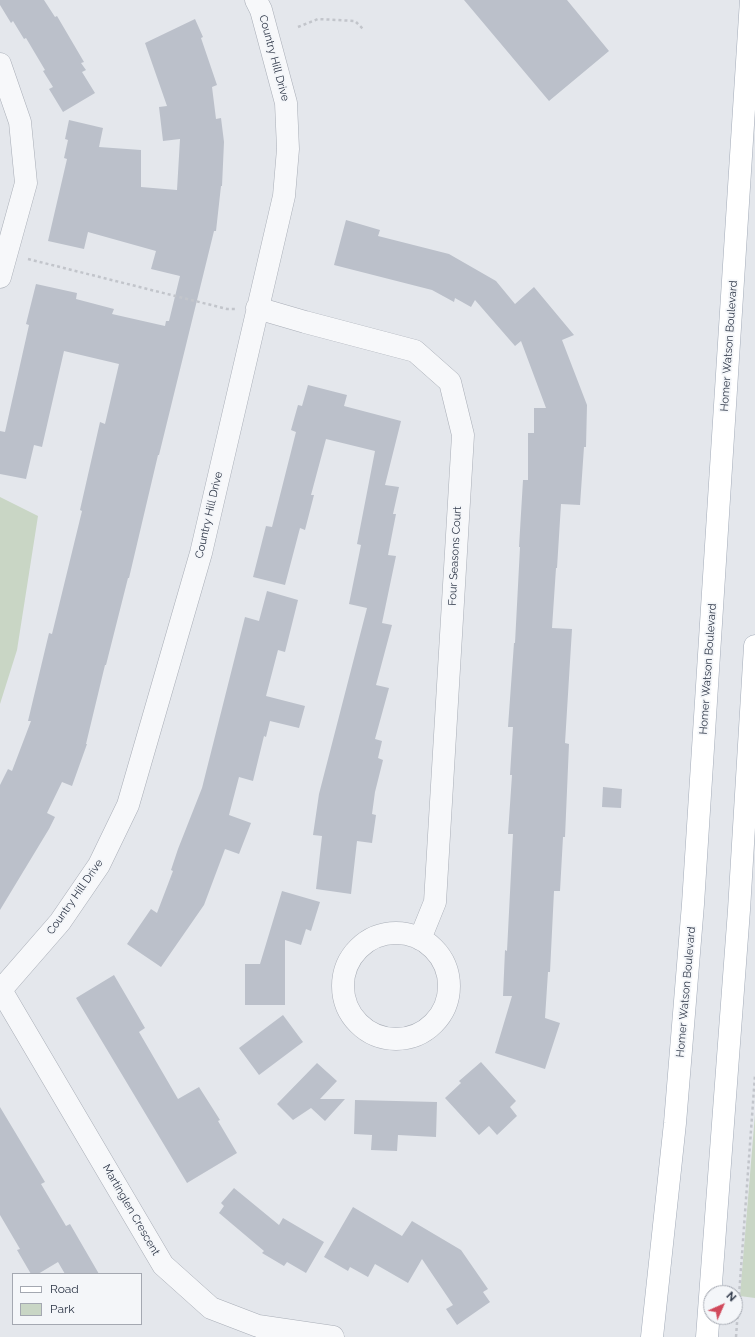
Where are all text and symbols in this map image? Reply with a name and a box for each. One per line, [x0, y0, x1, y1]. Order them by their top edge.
street label: Country Hill Drive [256, 13, 292, 103]
street label: Homer Watson Boulevard [718, 280, 740, 412]
street label: Country Hill Drive [193, 470, 225, 560]
street label: Four Seasons Court [446, 506, 464, 606]
street label: Homer Watson Boulevard [697, 603, 719, 735]
street label: Country Hill Drive [44, 857, 106, 937]
street label: Homer Watson Boulevard [674, 926, 698, 1058]
street label: Martinglen Crescent [100, 1162, 162, 1258]
legend [12, 1273, 142, 1325]
text: Road [50, 1282, 79, 1296]
north arrow [703, 1285, 743, 1325]
text: N [724, 1289, 739, 1304]
text: Park [50, 1302, 75, 1316]

